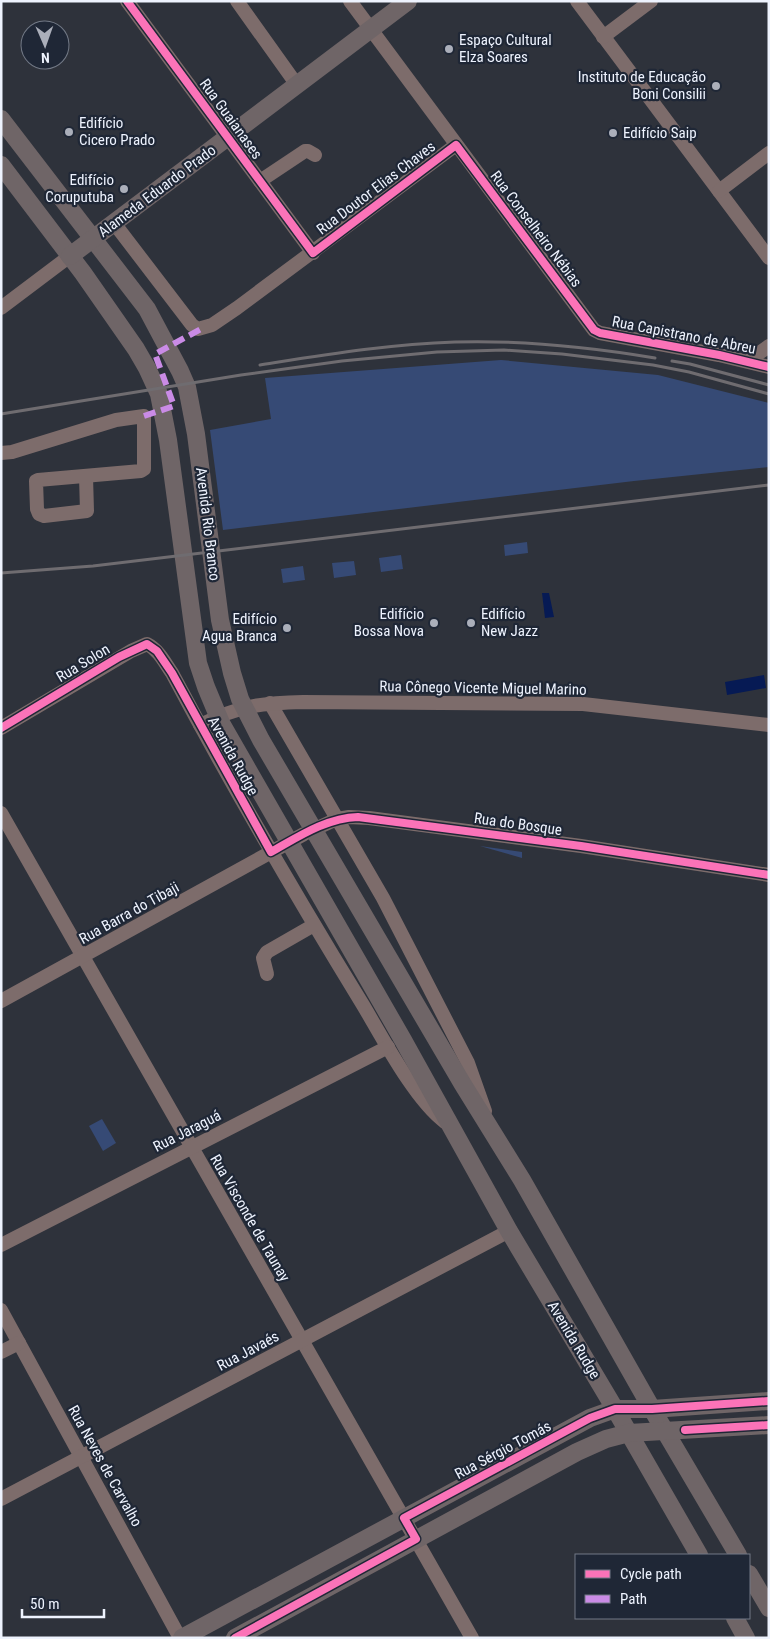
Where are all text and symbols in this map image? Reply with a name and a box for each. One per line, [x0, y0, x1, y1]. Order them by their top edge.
north arrow [20, 20, 70, 70]
place label: Espaço Cultural Elza Soares [459, 31, 552, 66]
marker: Espaço Cultural Elza Soares [443, 43, 455, 55]
text: N [41, 50, 50, 66]
place label: Instituto de Educação Boni Consilii [578, 68, 706, 103]
street label: Rua Guaianases [196, 75, 266, 163]
marker: Instituto de Educação Boni Consilii [710, 80, 722, 92]
place label: Edifício Cicero Prado [79, 114, 155, 149]
place label: Edifício Saip [623, 124, 697, 142]
marker: Edifício Cicero Prado [63, 126, 75, 138]
marker: Edifício Saip [607, 127, 619, 139]
street label: Rua Doutor Elias Chaves [313, 137, 439, 238]
street label: Alameda Eduardo Prado [95, 141, 219, 241]
street label: Rua Conselheiro Nébias [486, 167, 586, 291]
place label: Edifício Coruputuba [45, 171, 114, 206]
marker: Edifício Coruputuba [118, 183, 130, 195]
street label: Rua Capistrano de Abreu [611, 312, 757, 358]
street label: Avenida Rio Branco [192, 466, 224, 582]
place label: Edifício Bossa Nova [354, 605, 424, 640]
place label: Edifício New Jazz [481, 605, 538, 640]
place label: Edifício Agua Branca [202, 610, 277, 645]
marker: Edifício Bossa Nova [428, 617, 440, 629]
marker: Edifício New Jazz [465, 617, 477, 629]
marker: Edifício Agua Branca [281, 622, 293, 634]
street label: Rua Solon [53, 640, 113, 686]
street label: Rua Cônego Vicente Miguel Marino [379, 677, 587, 699]
street label: Avenida Rudge [204, 713, 262, 799]
street label: Rua do Bosque [473, 809, 563, 839]
street label: Rua Barra do Tibaji [76, 878, 182, 948]
street label: Rua Jaraguá [150, 1106, 224, 1156]
street label: Rua Visconde de Taunay [206, 1151, 294, 1285]
street label: Avenida Rudge [544, 1298, 604, 1382]
street label: Rua Javaés [214, 1327, 282, 1375]
street label: Rua Neves de Carvalho [64, 1402, 146, 1530]
street label: Rua Sérgio Tomás [452, 1417, 554, 1483]
legend [575, 1554, 750, 1619]
text: Cycle path [620, 1565, 682, 1583]
scale bar [22, 1586, 105, 1618]
text: Path [620, 1590, 647, 1608]
text: 50 m [30, 1595, 60, 1613]

